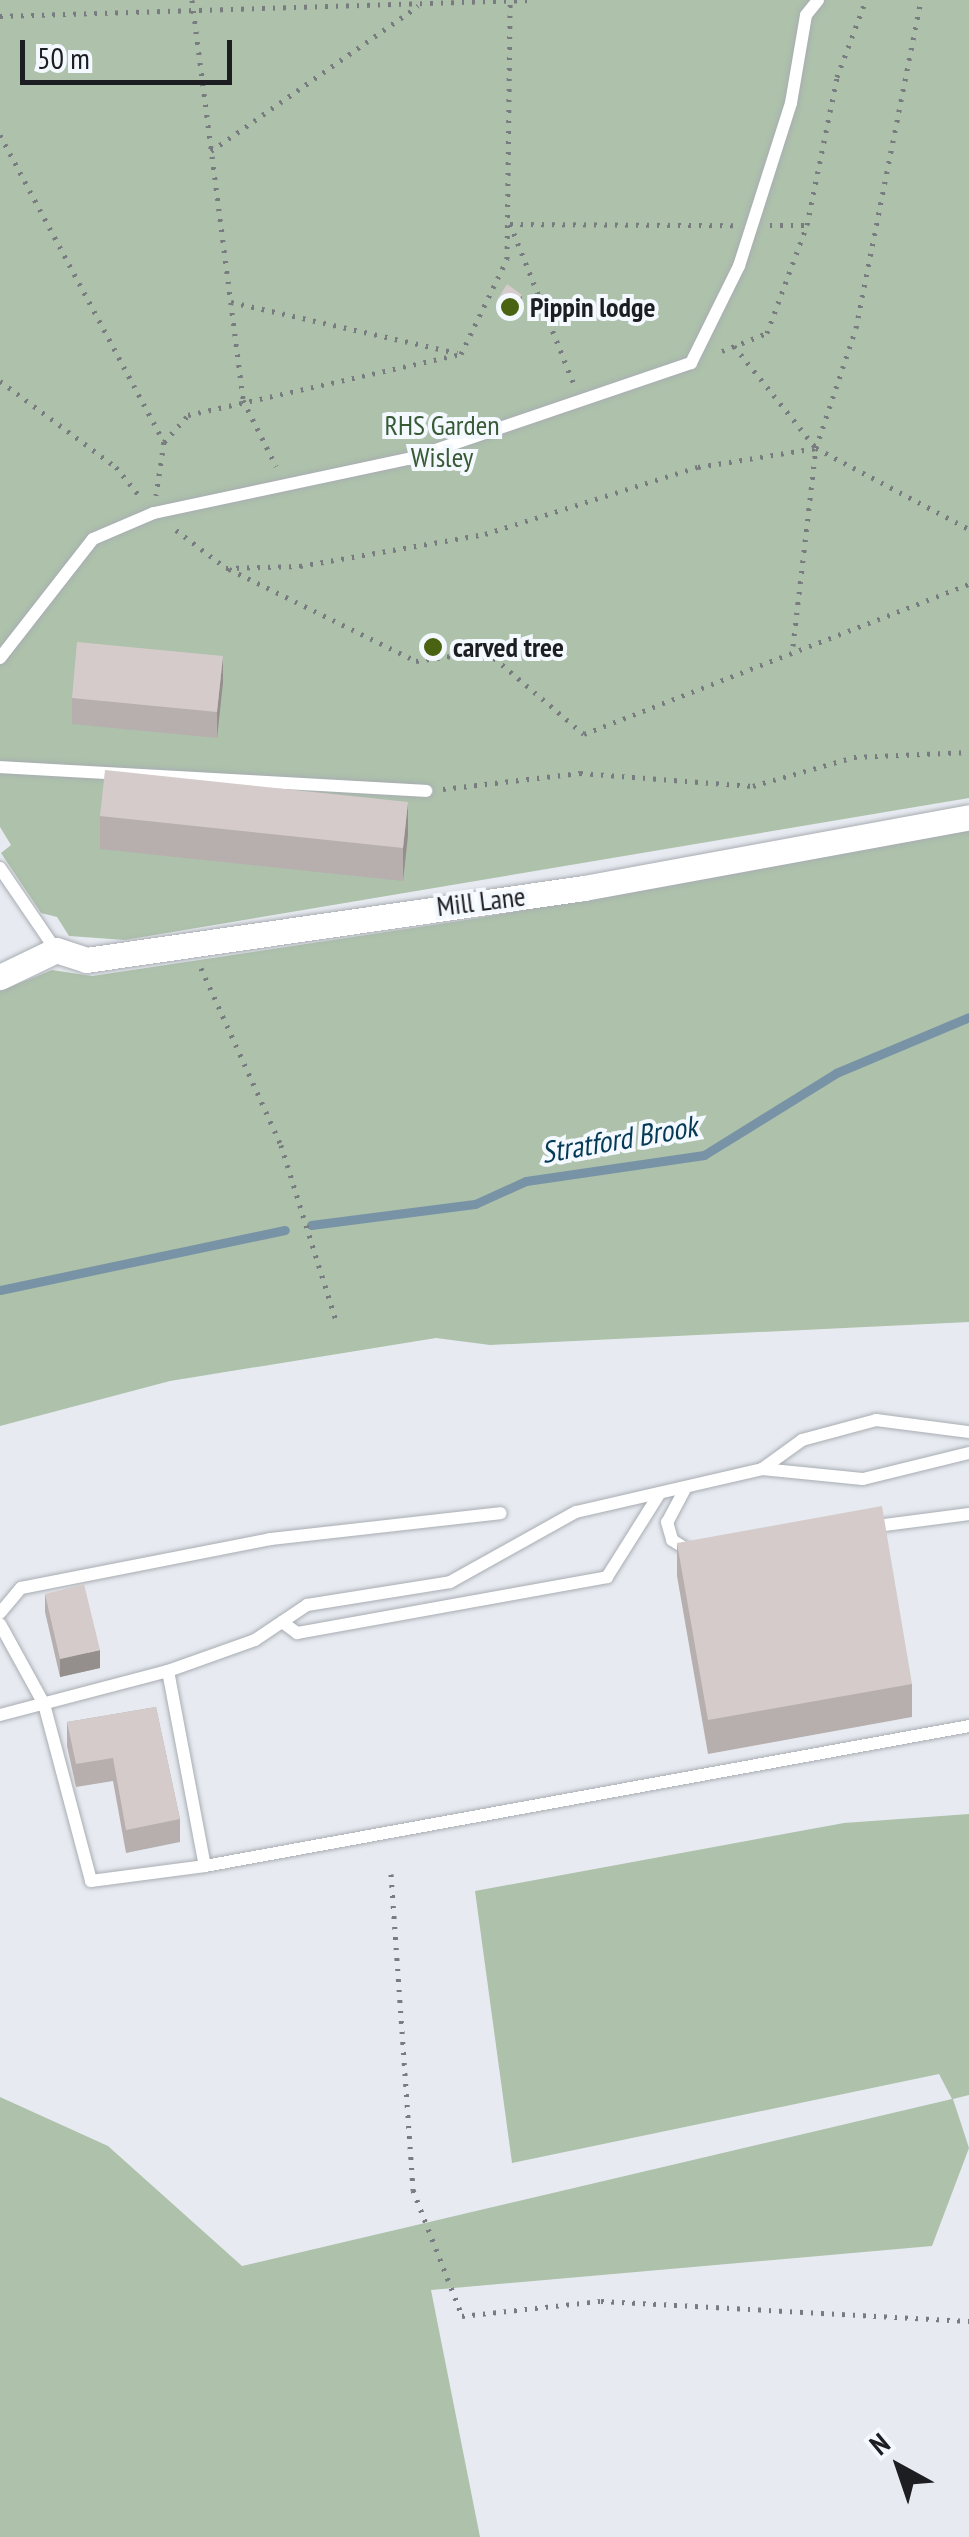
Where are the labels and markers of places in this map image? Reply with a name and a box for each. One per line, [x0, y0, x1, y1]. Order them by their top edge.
place label: Pippin lodge [530, 290, 655, 324]
marker: Pippin lodge [499, 296, 521, 318]
place label: carved tree [453, 630, 564, 664]
marker: carved tree [422, 636, 444, 658]

